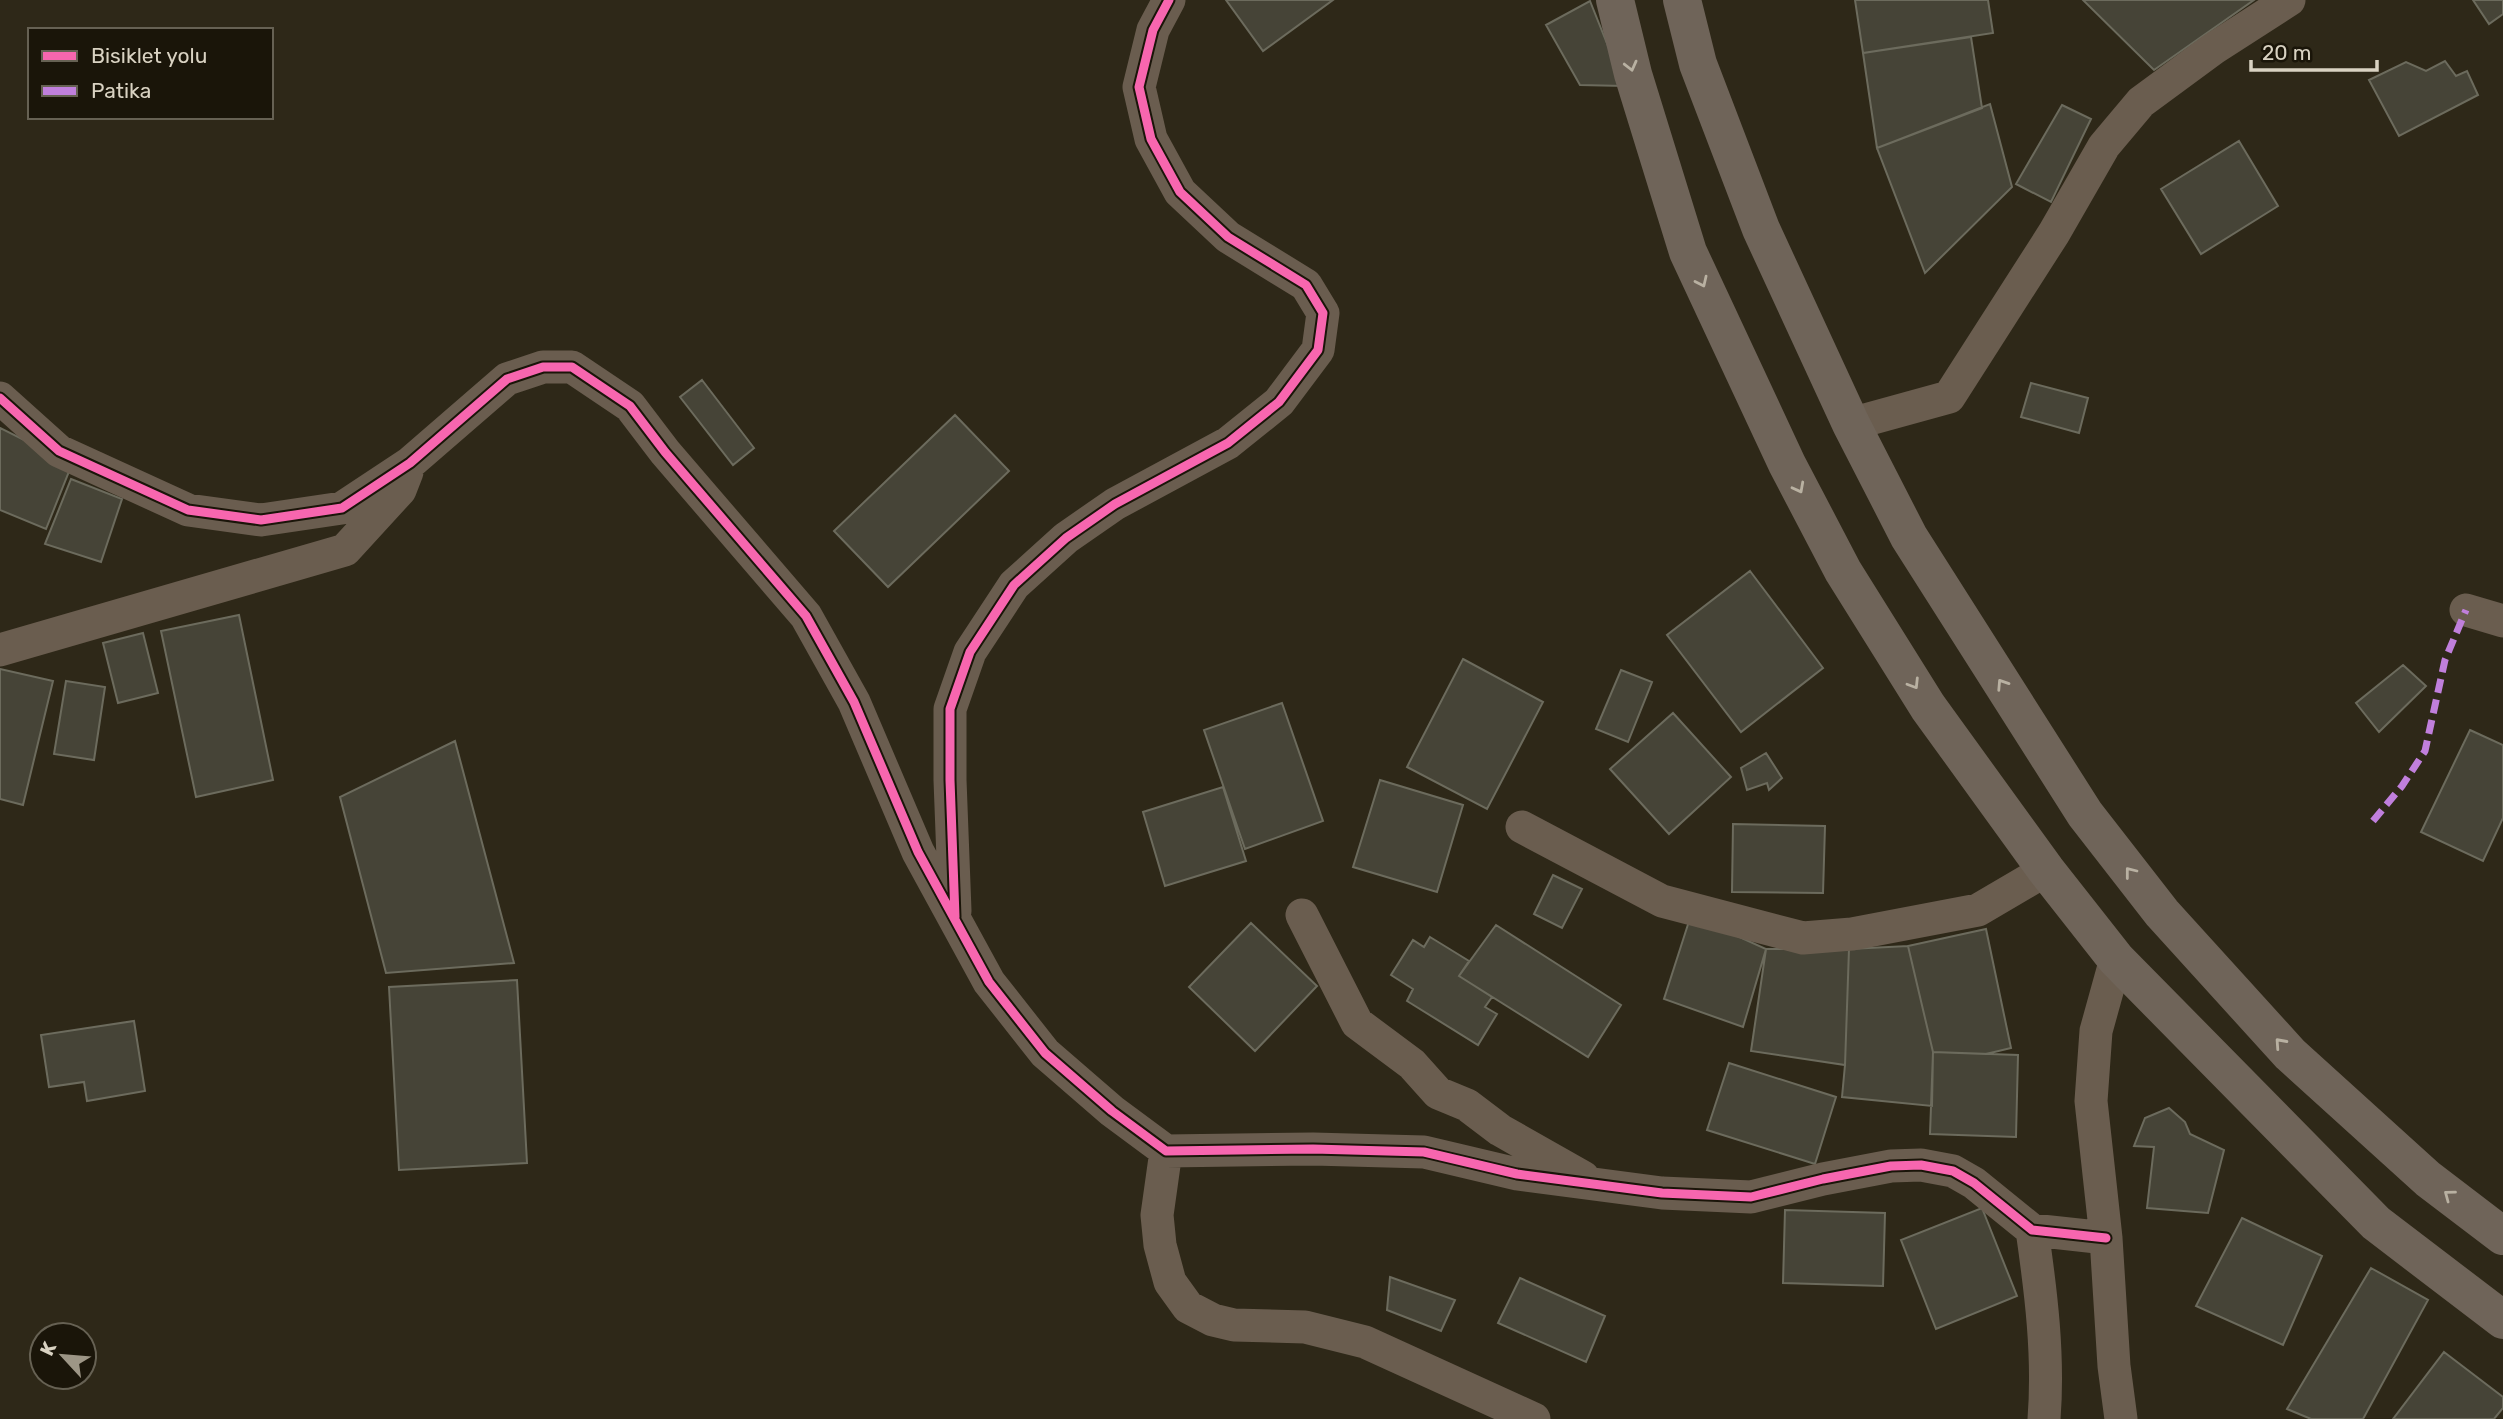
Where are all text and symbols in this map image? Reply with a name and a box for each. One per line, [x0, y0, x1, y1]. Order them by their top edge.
legend [28, 28, 273, 119]
scale bar [2251, 28, 2377, 72]
text: 20 m [2262, 40, 2311, 65]
text: Bisiklet yolu [91, 43, 207, 68]
one-way arrow [1623, 60, 1637, 72]
text: Patika [91, 78, 151, 103]
one-way arrow [1694, 275, 1708, 287]
one-way arrow [1791, 481, 1805, 493]
one-way arrow [1906, 677, 1919, 690]
one-way arrow [1997, 679, 2010, 692]
one-way arrow [2125, 867, 2138, 879]
one-way arrow [2275, 1038, 2288, 1051]
one-way arrow [2444, 1190, 2456, 1203]
north arrow [28, 1321, 98, 1391]
text: K [35, 1338, 61, 1359]

